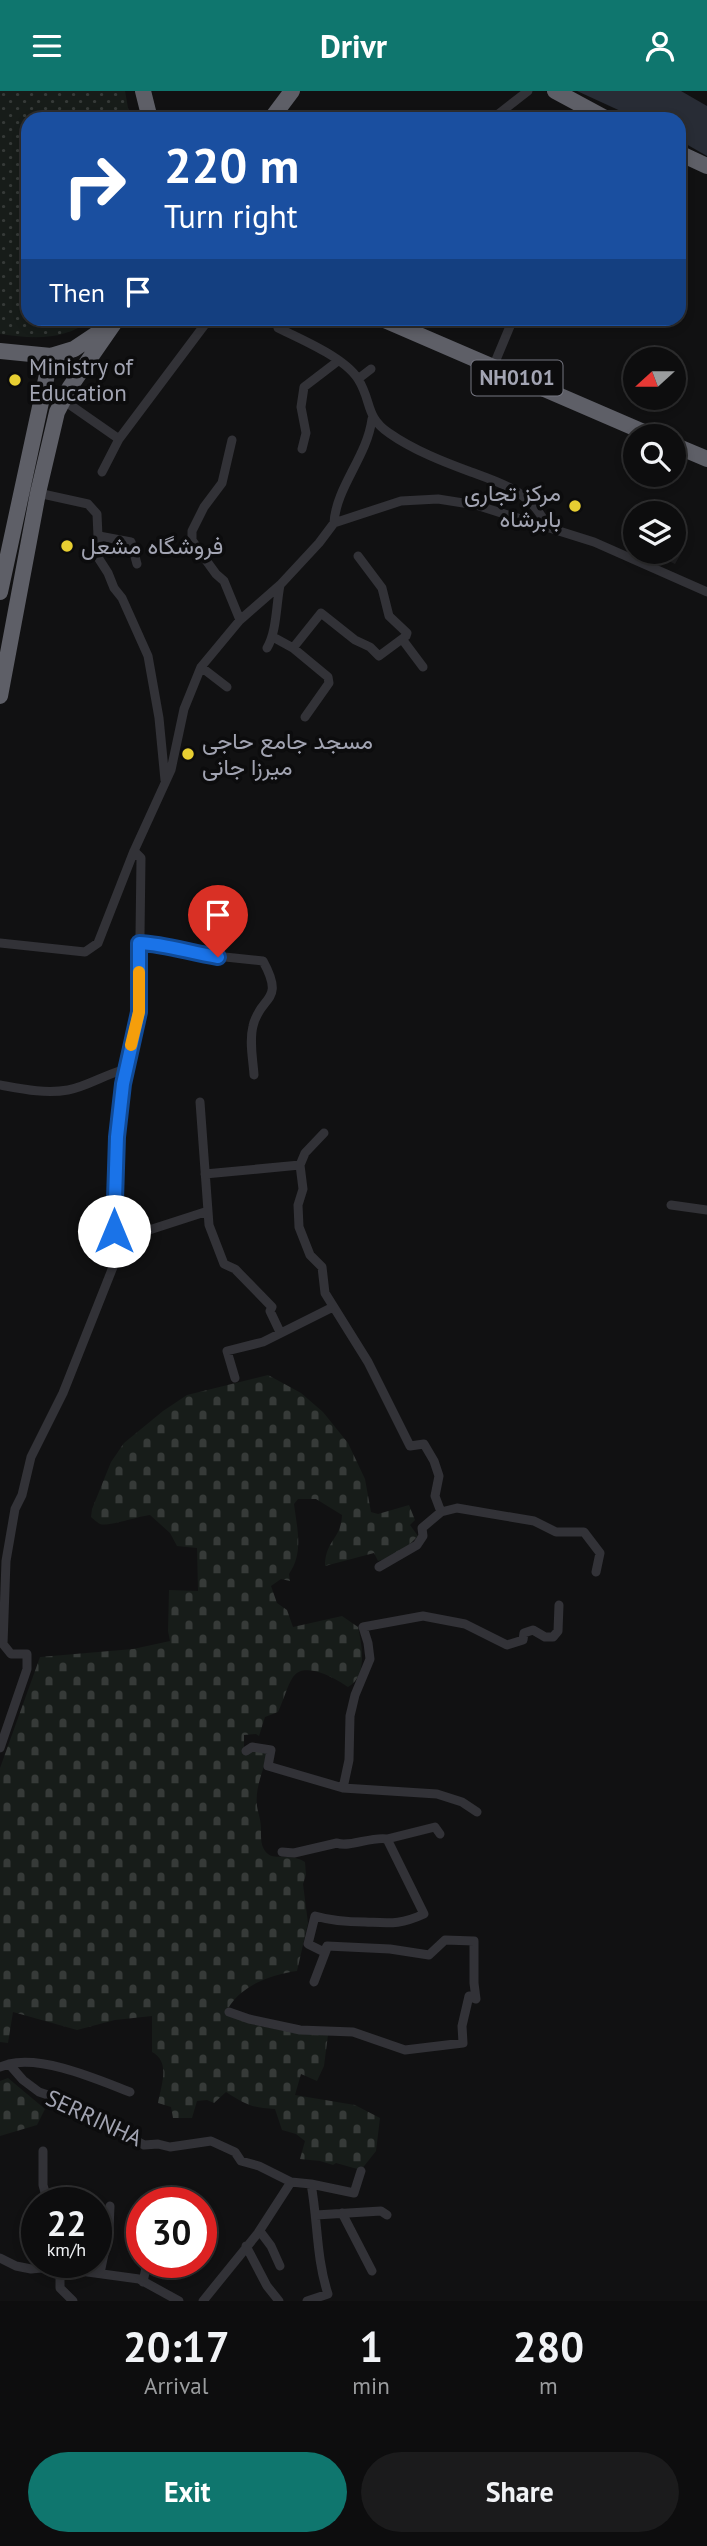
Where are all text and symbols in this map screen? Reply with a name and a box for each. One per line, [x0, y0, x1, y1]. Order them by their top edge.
text: Drivr [320, 25, 387, 67]
icon: menu [28, 27, 66, 65]
icon: person [641, 27, 679, 65]
text: 220 m [164, 133, 299, 197]
icon: right [49, 140, 140, 231]
text: Turn right [164, 195, 298, 237]
icon: arrive [119, 273, 157, 311]
text: Then [49, 276, 105, 309]
north arrow [623, 347, 686, 409]
map controls [623, 347, 686, 564]
place label: Ministry of Education [29, 352, 134, 407]
road number: NH0101 [472, 361, 562, 395]
marker: Ministry of Education [7, 372, 23, 388]
button: search [623, 424, 686, 487]
place label: مرکز تجاری بابرشاه [464, 478, 561, 534]
marker: مرکز تجاری بابرشاه [567, 498, 583, 514]
button: layers [623, 501, 686, 564]
place label: فروشگاه مشعل [81, 531, 223, 561]
marker: فروشگاه مشعل [59, 538, 75, 554]
place label: مسجد جامع حاجی میرزا جانی [202, 726, 373, 782]
marker: مسجد جامع حاجی میرزا جانی [180, 746, 196, 762]
pin [188, 885, 248, 957]
icon: arrive [199, 896, 237, 934]
position arrow [77, 1194, 151, 1268]
street label: SERRINHA [41, 2083, 148, 2153]
speed limit sign: 30 [126, 2187, 217, 2278]
text: 22 [47, 2200, 86, 2246]
text: km/h [47, 2238, 86, 2261]
text: 20:17 [123, 2319, 229, 2374]
text: 1 [359, 2319, 383, 2374]
text: 280 [513, 2319, 584, 2374]
text: Arrival [144, 2371, 208, 2400]
text: min [352, 2371, 390, 2400]
text: m [539, 2371, 558, 2400]
button: Exit [28, 2452, 347, 2532]
button: Share [361, 2452, 679, 2532]

